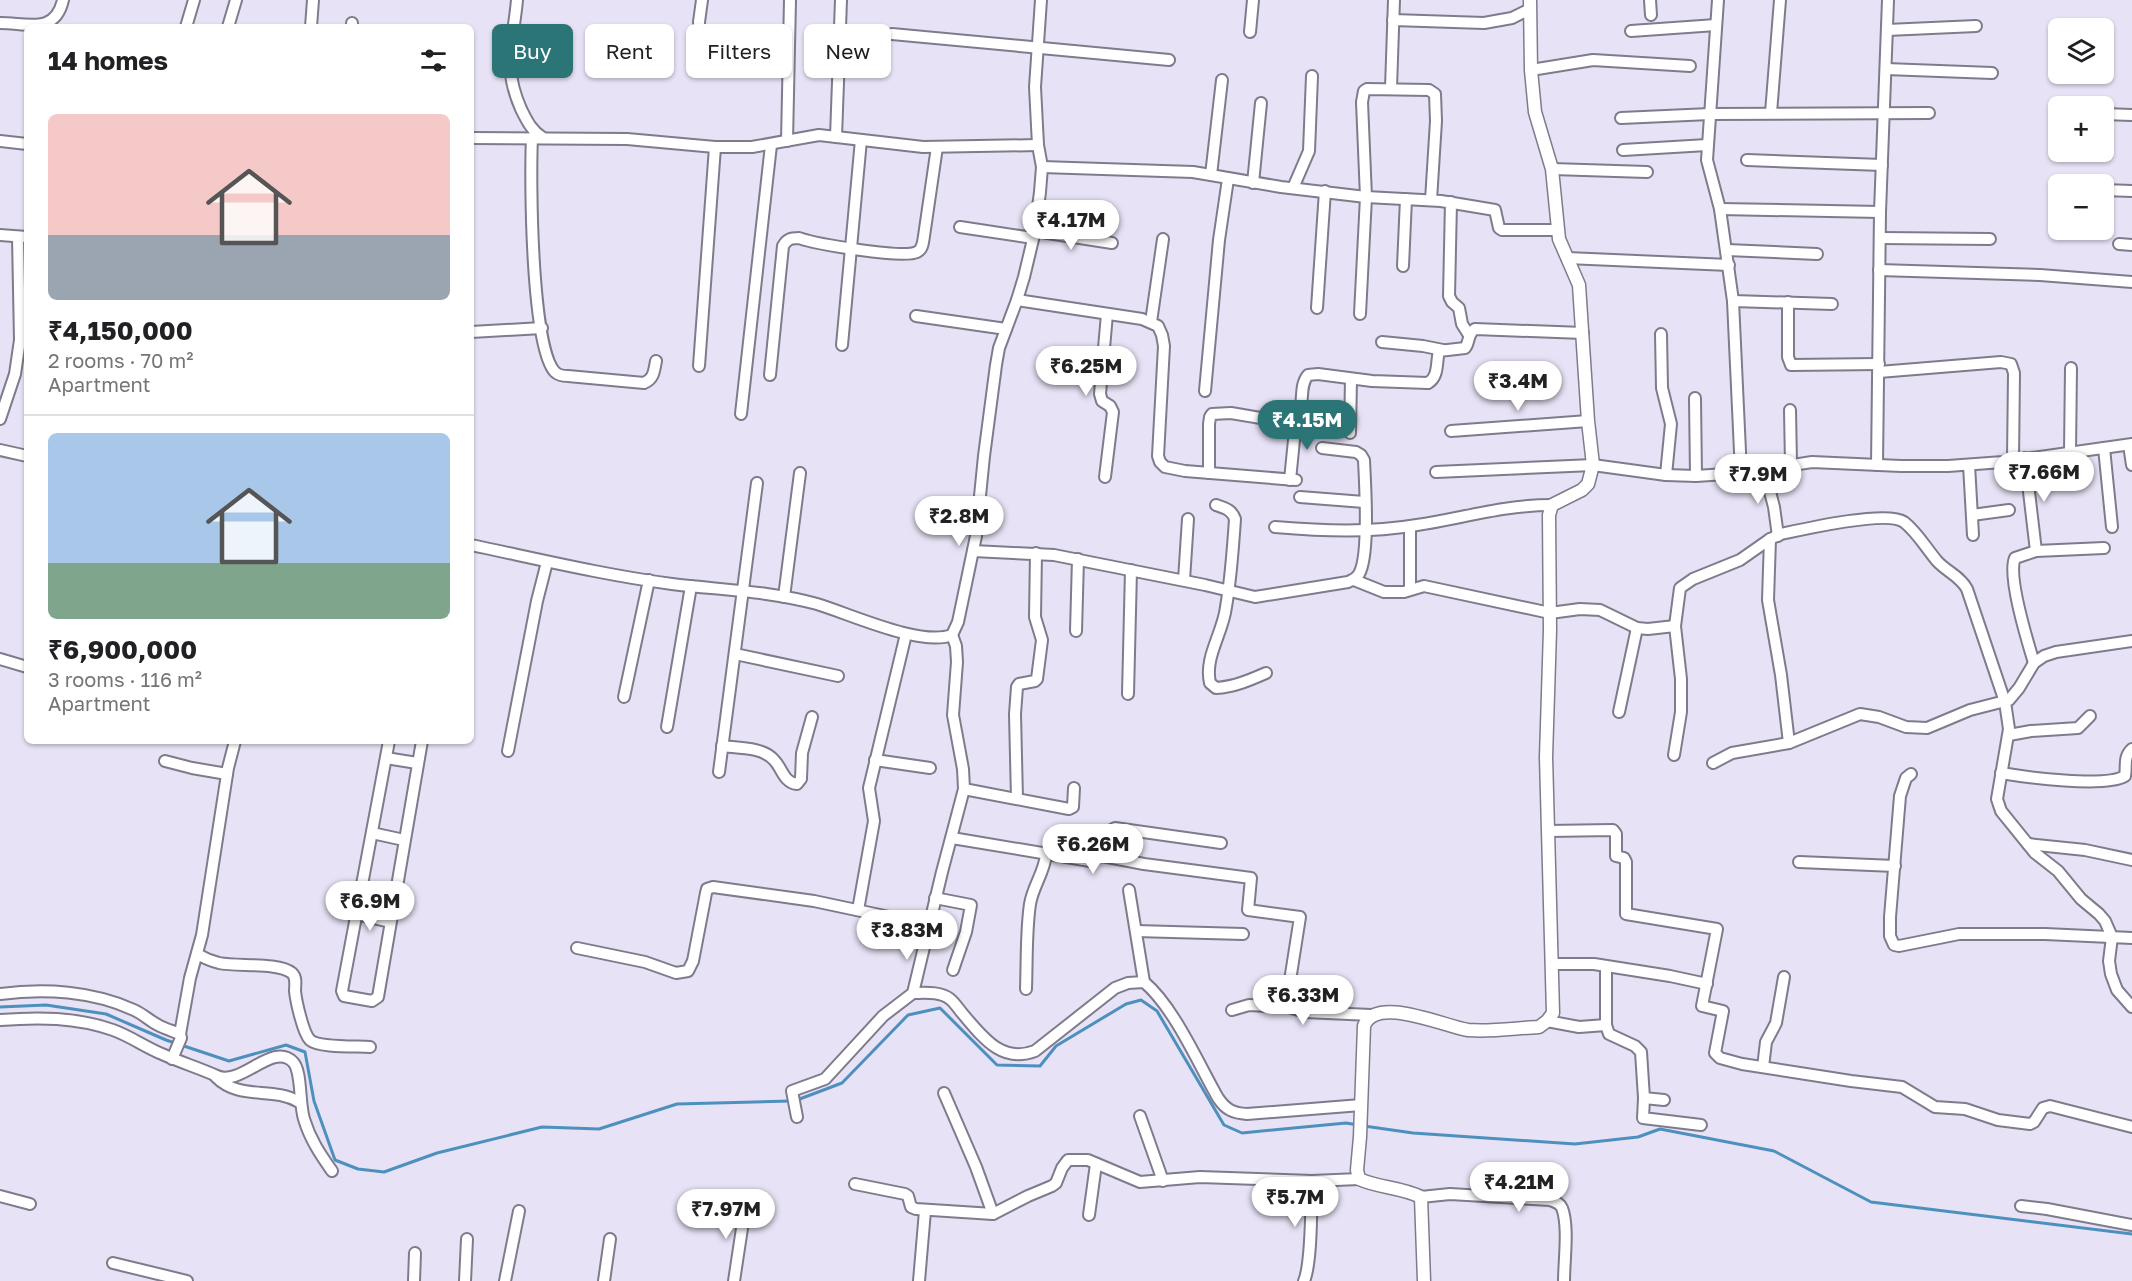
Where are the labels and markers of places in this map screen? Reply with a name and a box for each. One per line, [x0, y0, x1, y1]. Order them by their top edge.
pin: ₹4.17M [1022, 200, 1120, 251]
pin: ₹6.25M [1037, 346, 1135, 397]
pin: ₹3.4M [1476, 361, 1560, 412]
pin: ₹4.15M [1258, 400, 1356, 451]
pin: ₹7.66M [1995, 452, 2093, 503]
pin: ₹7.9M [1716, 454, 1800, 505]
pin: ₹2.8M [917, 496, 1001, 547]
pin: ₹6.26M [1044, 824, 1142, 875]
pin: ₹6.9M [328, 881, 412, 932]
pin: ₹3.83M [858, 910, 956, 961]
pin: ₹6.33M [1254, 975, 1352, 1026]
pin: ₹4.21M [1470, 1162, 1568, 1213]
pin: ₹5.7M [1253, 1177, 1337, 1228]
pin: ₹7.97M [677, 1189, 775, 1240]

